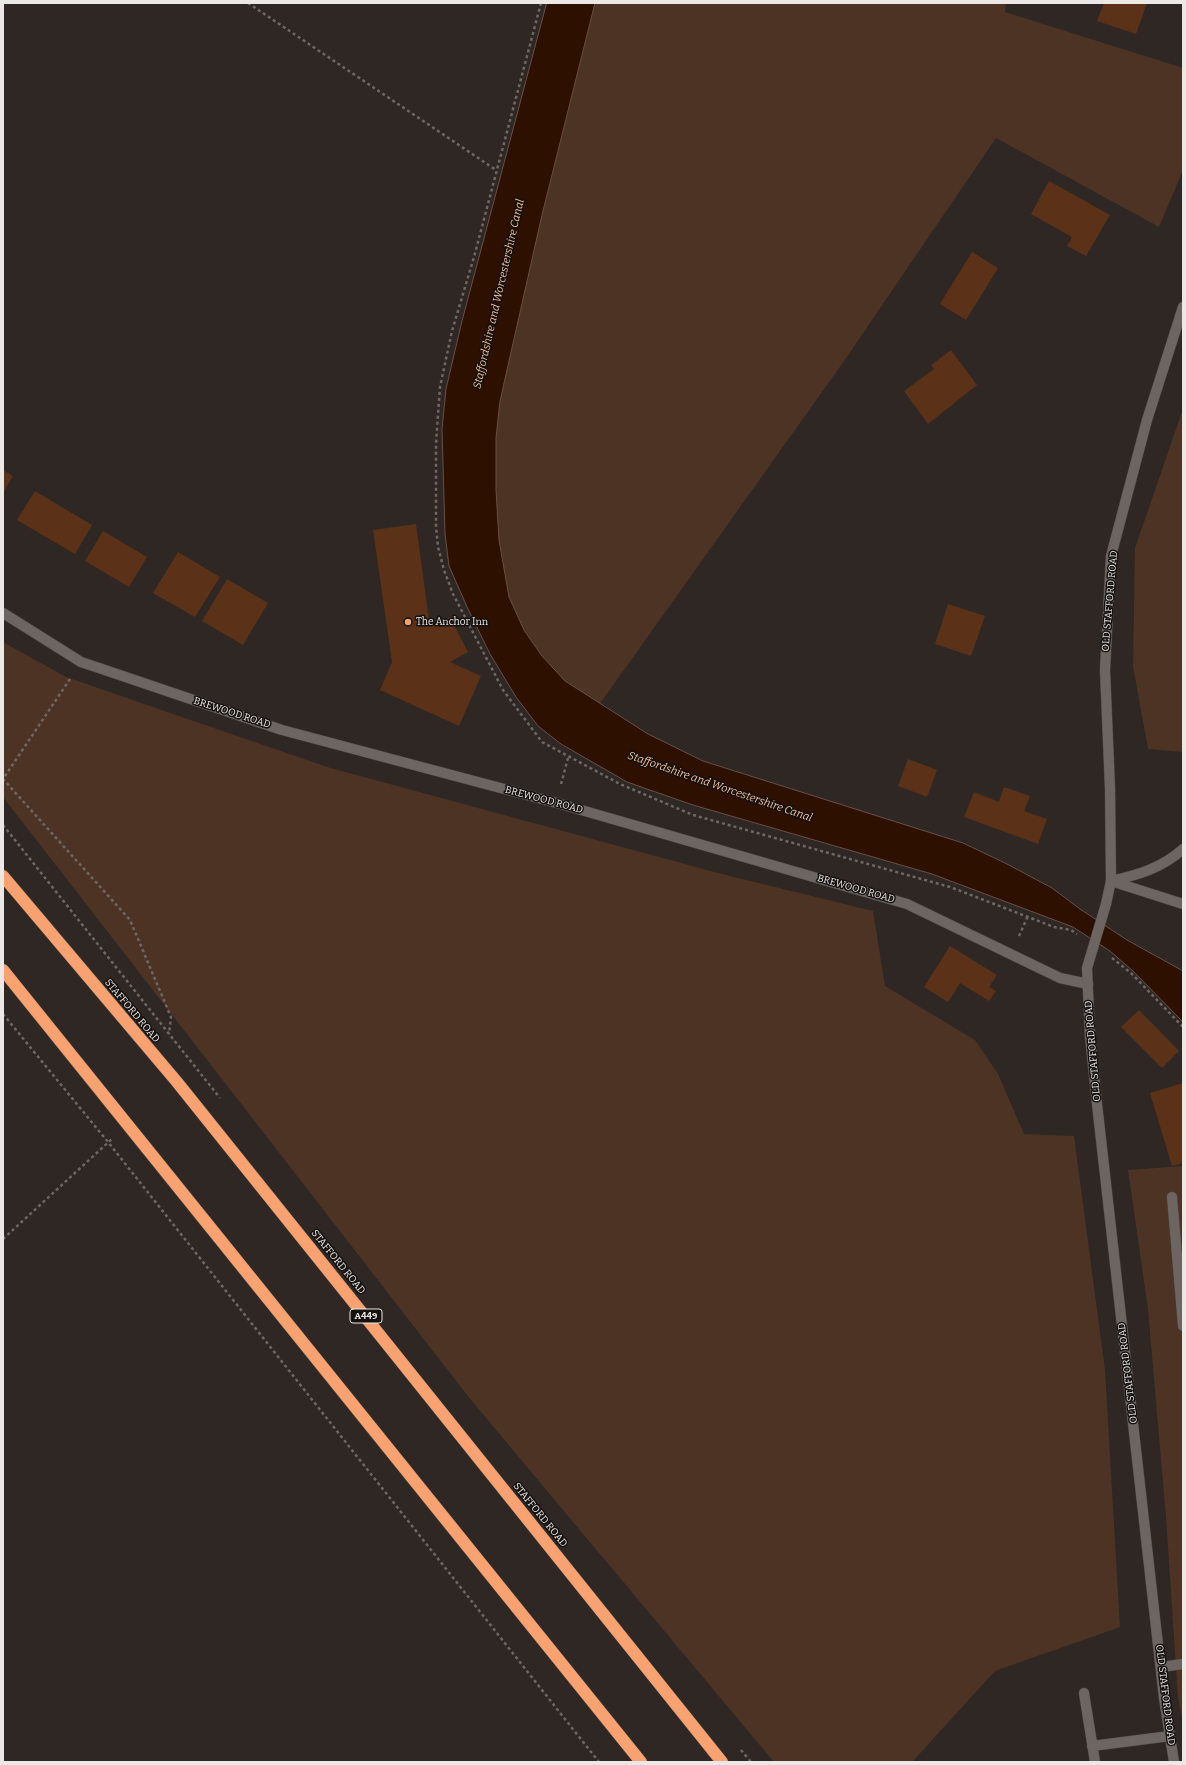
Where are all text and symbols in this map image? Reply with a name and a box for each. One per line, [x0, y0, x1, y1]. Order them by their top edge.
water label: Staffordshire and Worcestershire Canal [471, 198, 527, 390]
street label: OLD STAFFORD ROAD [1100, 550, 1120, 652]
place label: The Anchor Inn [416, 616, 488, 628]
marker: The Anchor Inn [403, 617, 413, 627]
street label: BREWOOD ROAD [192, 695, 272, 731]
water label: Staffordshire and Worcestershire Canal [626, 749, 814, 825]
street label: BREWOOD ROAD [504, 784, 584, 816]
street label: BREWOOD ROAD [816, 872, 896, 906]
street label: STAFFORD ROAD [102, 977, 162, 1045]
street label: OLD STAFFORD ROAD [1083, 1000, 1103, 1102]
street label: STAFFORD ROAD [308, 1228, 368, 1296]
road number: A449 [350, 1309, 382, 1323]
street label: OLD STAFFORD ROAD [1116, 1322, 1140, 1424]
street label: STAFFORD ROAD [510, 1481, 570, 1549]
street label: OLD STAFFORD ROAD [1153, 1644, 1177, 1746]

